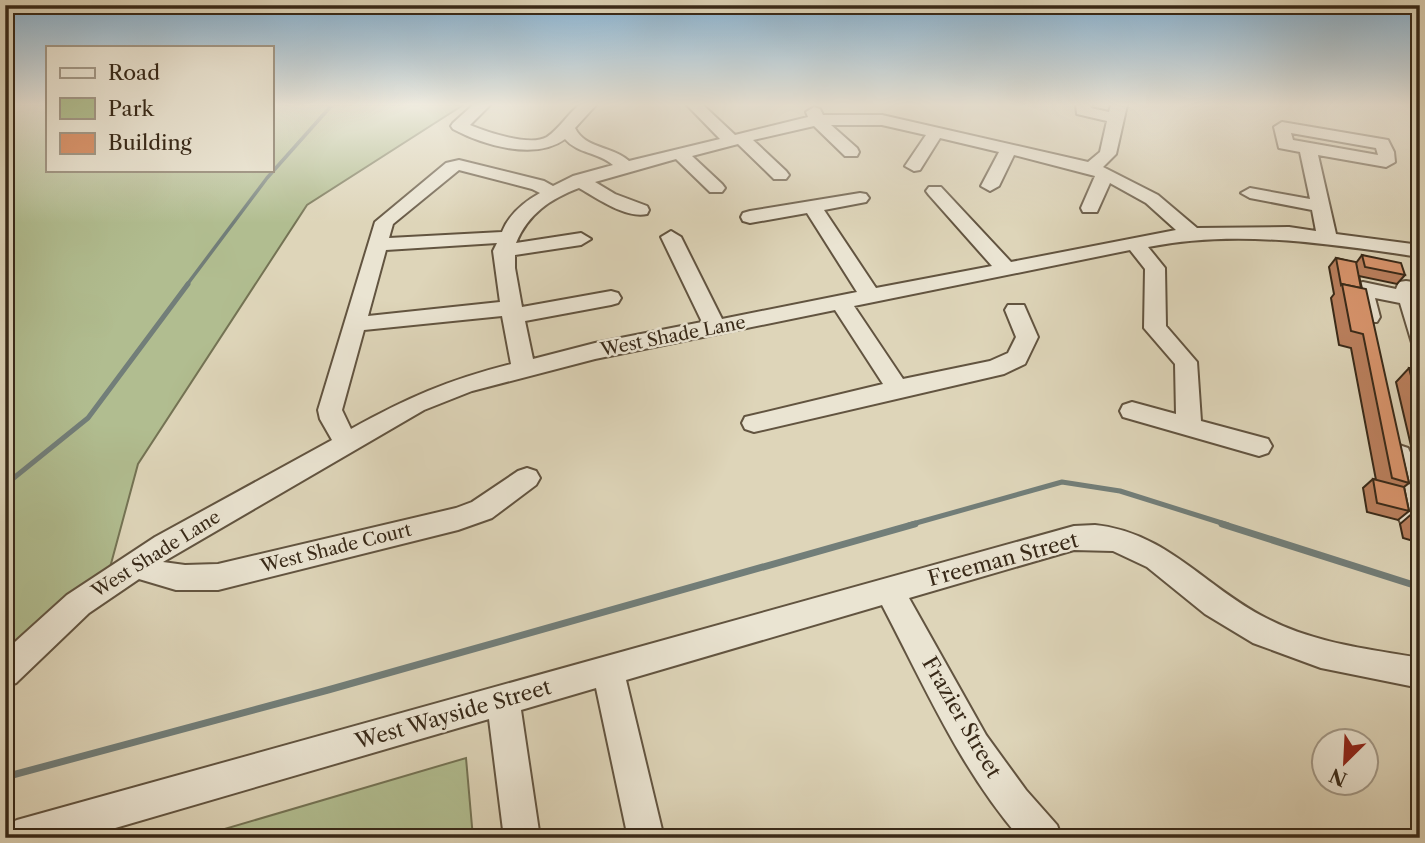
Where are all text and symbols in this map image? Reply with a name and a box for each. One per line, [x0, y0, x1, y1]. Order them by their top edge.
legend [46, 46, 273, 172]
text: Road [108, 60, 160, 85]
text: Park [108, 96, 154, 121]
text: Building [108, 130, 193, 155]
street label: West Shade Lane [598, 311, 747, 361]
street label: West Shade Lane [87, 506, 224, 603]
street label: West Shade Court [257, 518, 414, 578]
street label: Freeman Street [925, 527, 1081, 591]
street label: Frazier Street [917, 652, 1007, 783]
street label: West Wayside Street [351, 674, 554, 754]
north arrow [1310, 728, 1380, 798]
text: N [1326, 763, 1351, 791]

